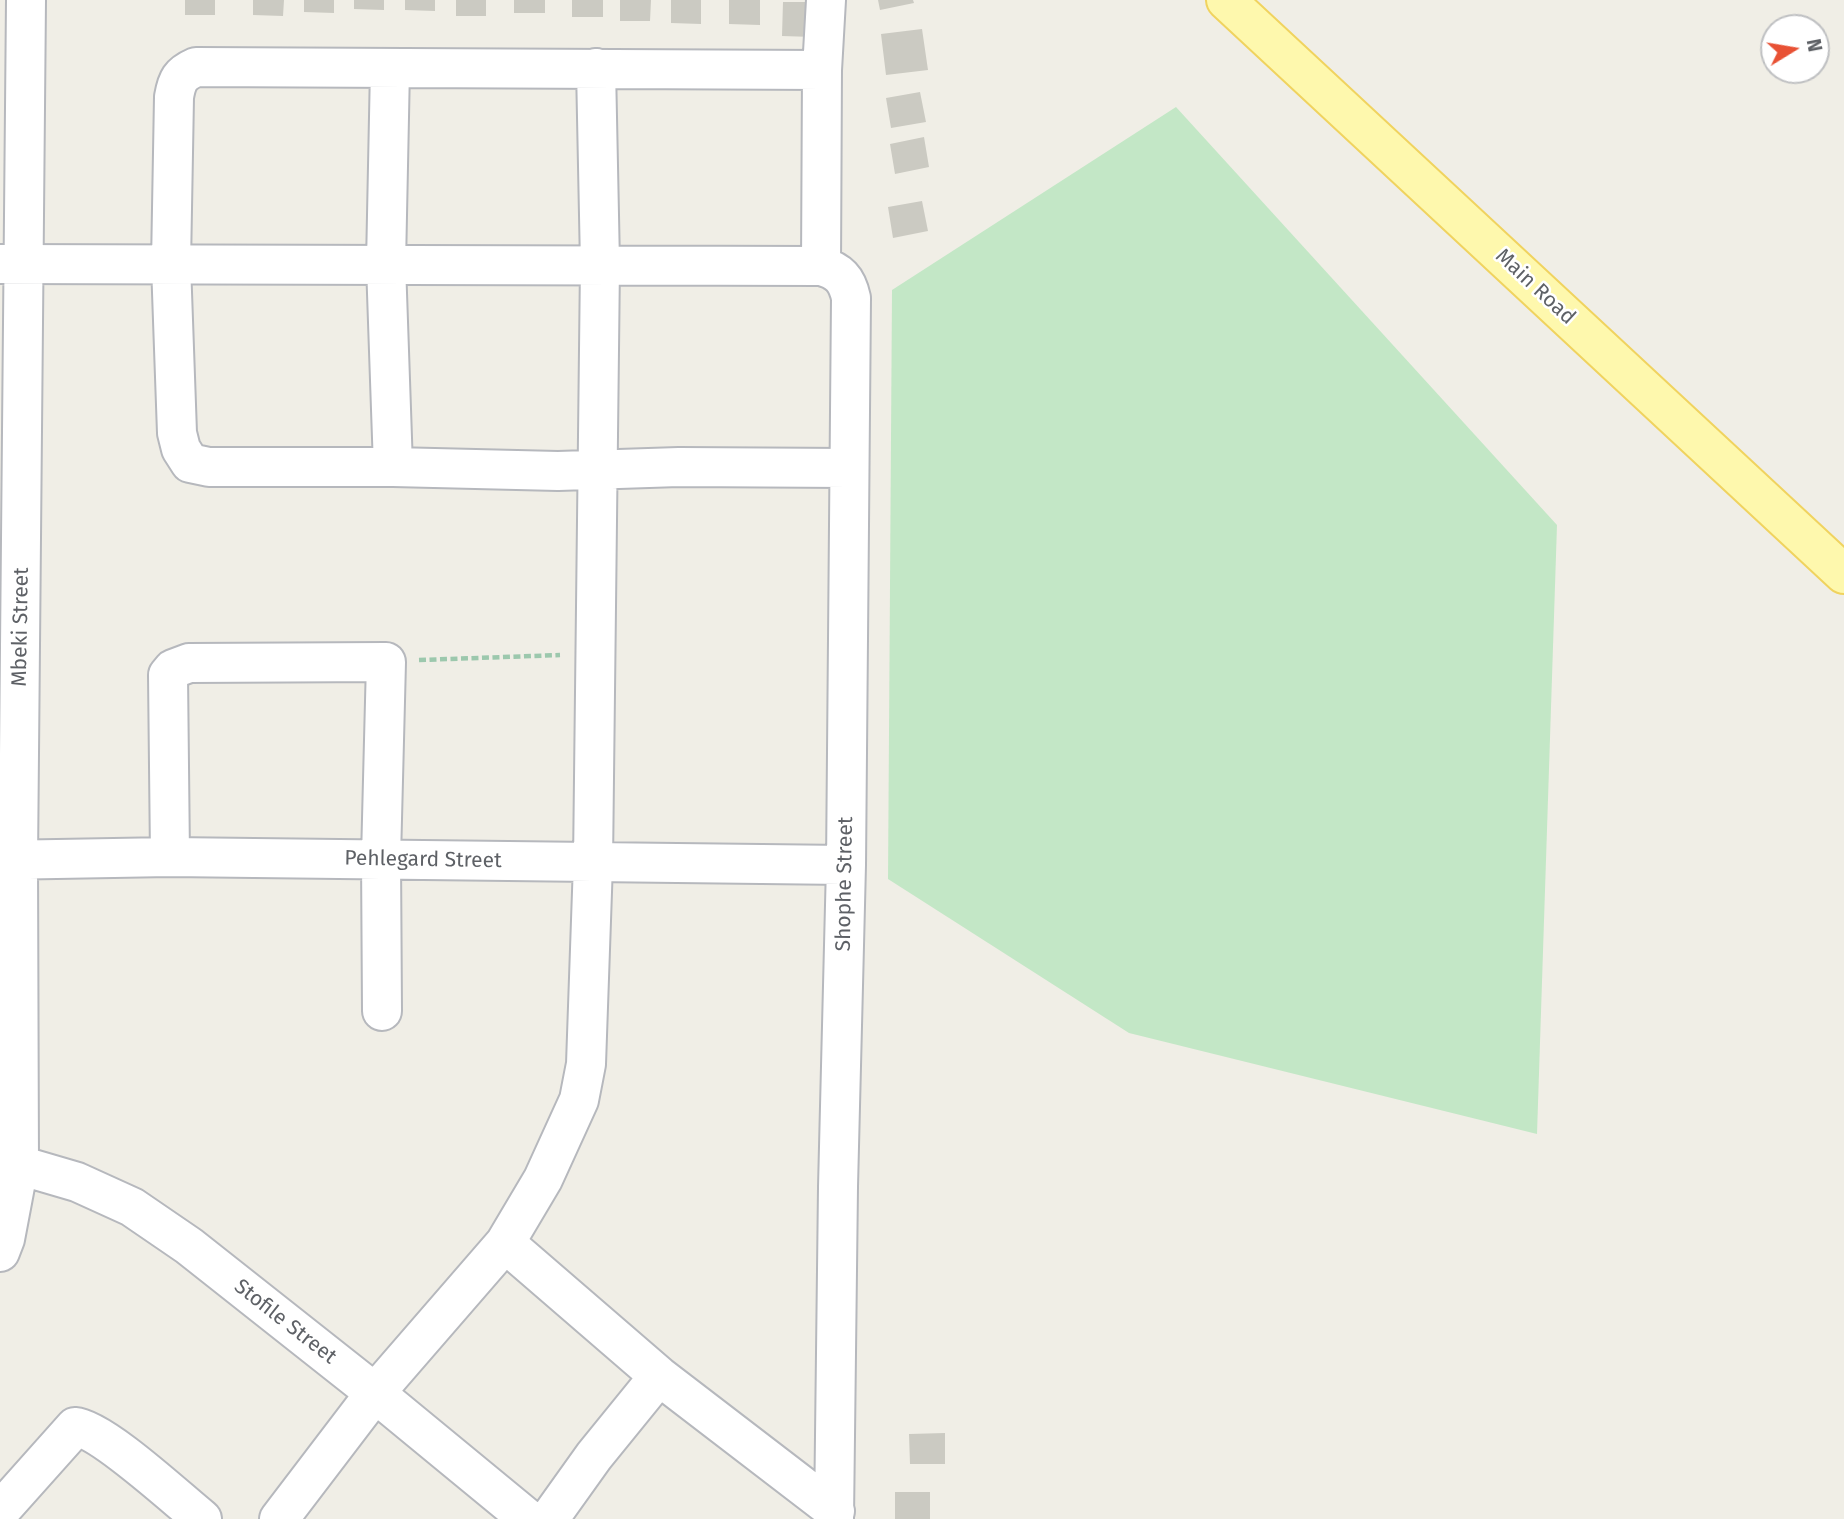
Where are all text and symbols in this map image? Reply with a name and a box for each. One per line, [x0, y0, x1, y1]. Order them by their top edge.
north arrow [1760, 14, 1830, 84]
text: N [1802, 37, 1827, 54]
street label: Main Road [1490, 244, 1580, 330]
street label: Mbeki Street [7, 567, 35, 687]
street label: Shophe Street [831, 816, 859, 952]
street label: Pehlegard Street [344, 846, 502, 874]
street label: Stofile Street [229, 1274, 341, 1370]

